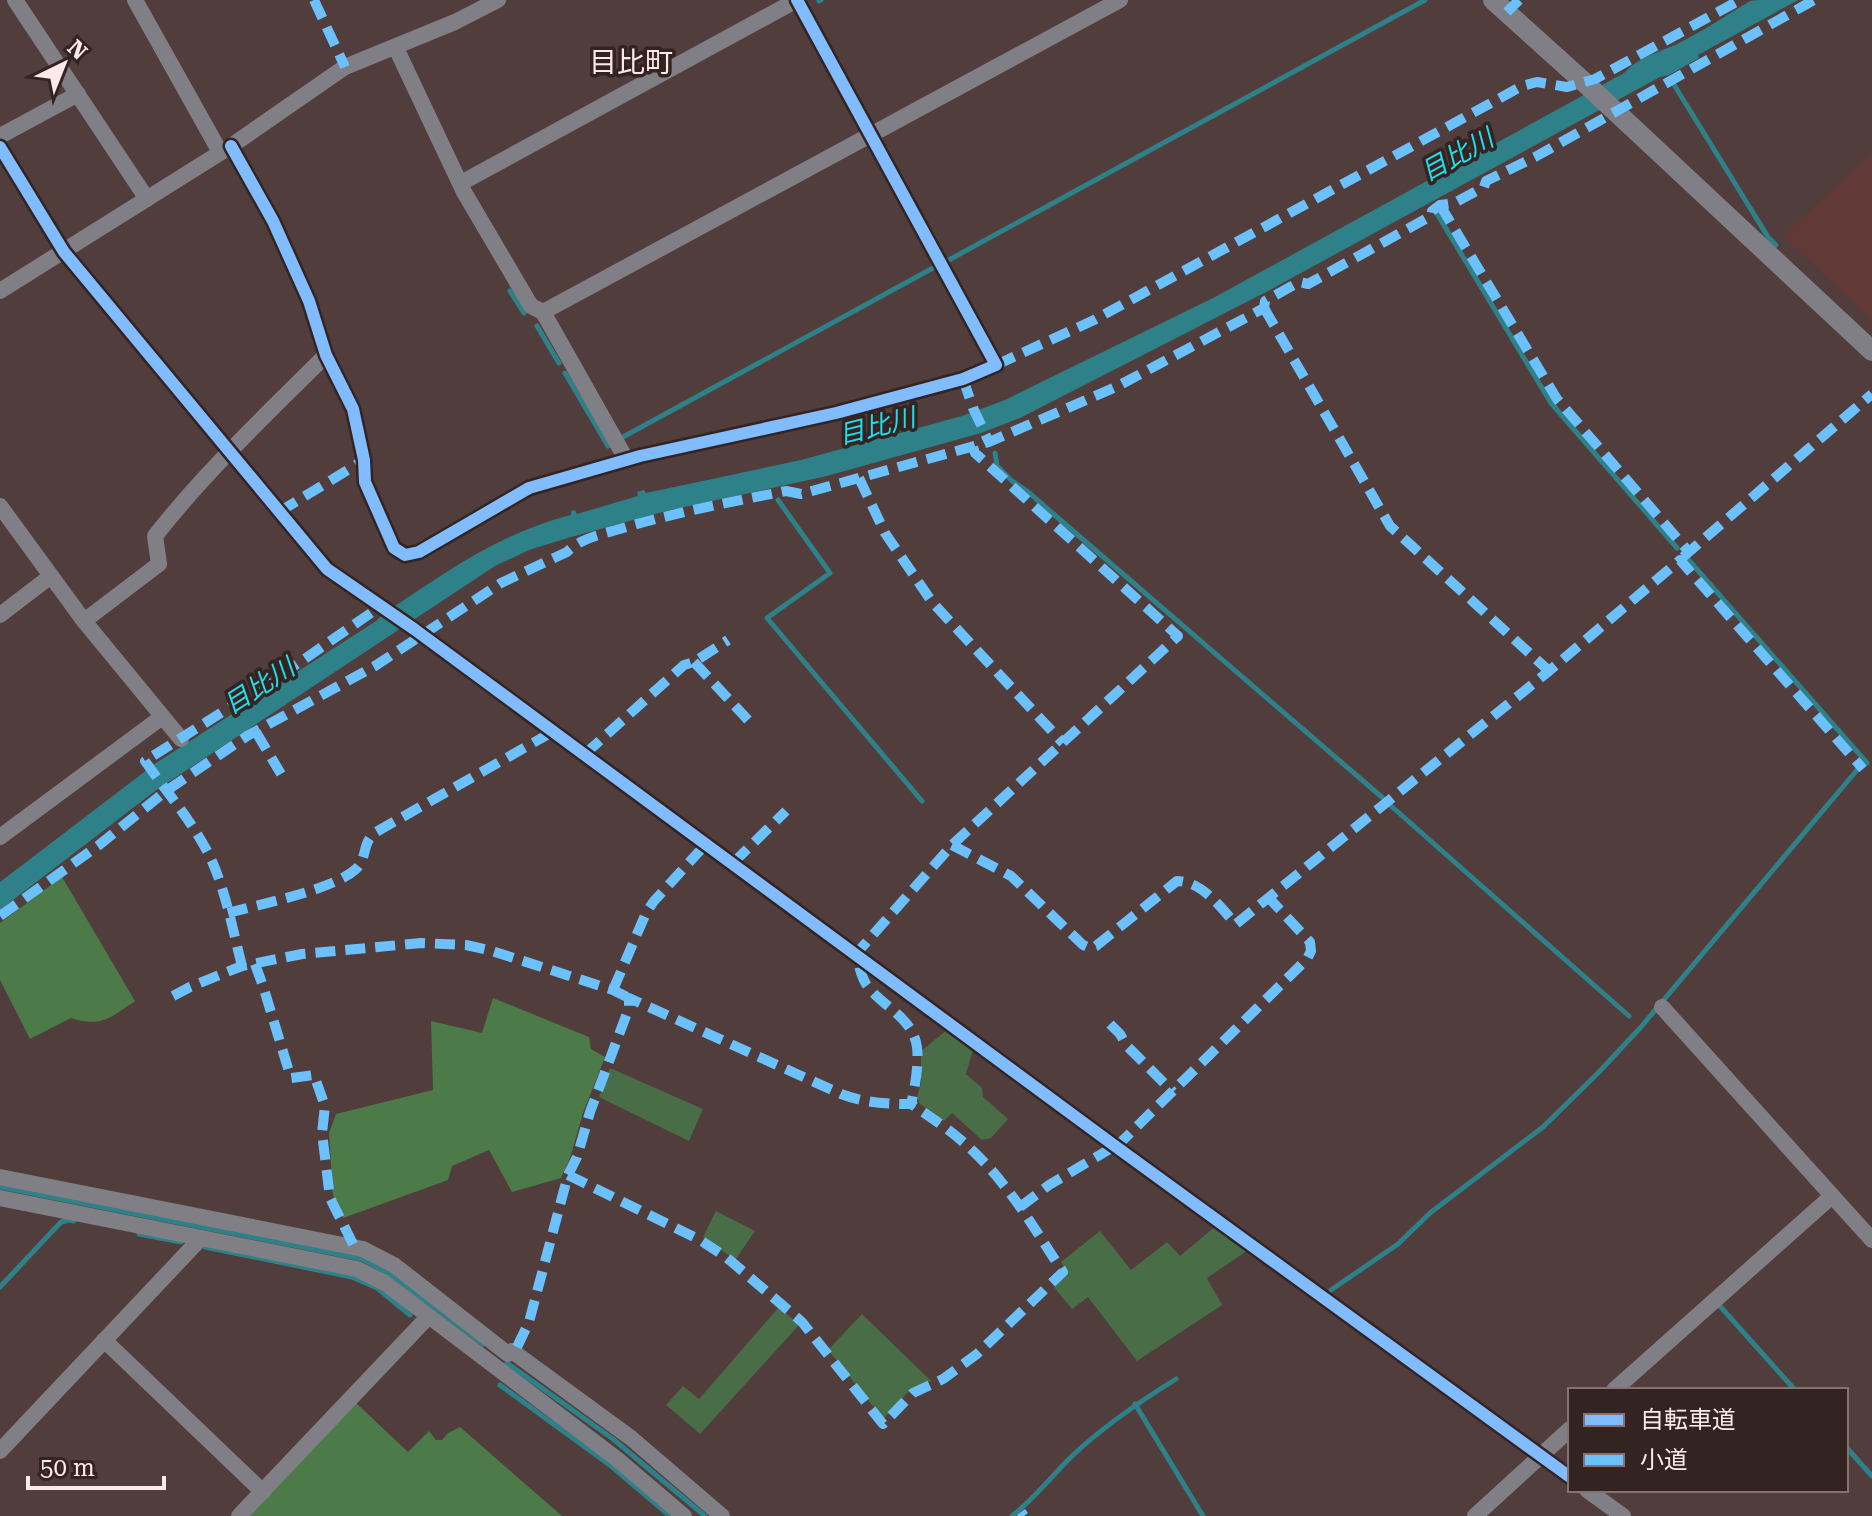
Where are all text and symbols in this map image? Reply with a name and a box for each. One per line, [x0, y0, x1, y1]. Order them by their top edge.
north arrow [24, 24, 104, 104]
text: N [63, 35, 92, 65]
district label: 目比町 [589, 46, 673, 79]
water label: 目比川 [1416, 122, 1501, 187]
water label: 目比川 [836, 401, 921, 450]
water label: 目比川 [218, 651, 302, 720]
legend [1568, 1388, 1848, 1492]
text: 自転車道 [1640, 1406, 1736, 1434]
scale bar [28, 1440, 164, 1490]
text: 小道 [1640, 1446, 1688, 1474]
text: 50 m [40, 1454, 95, 1482]

